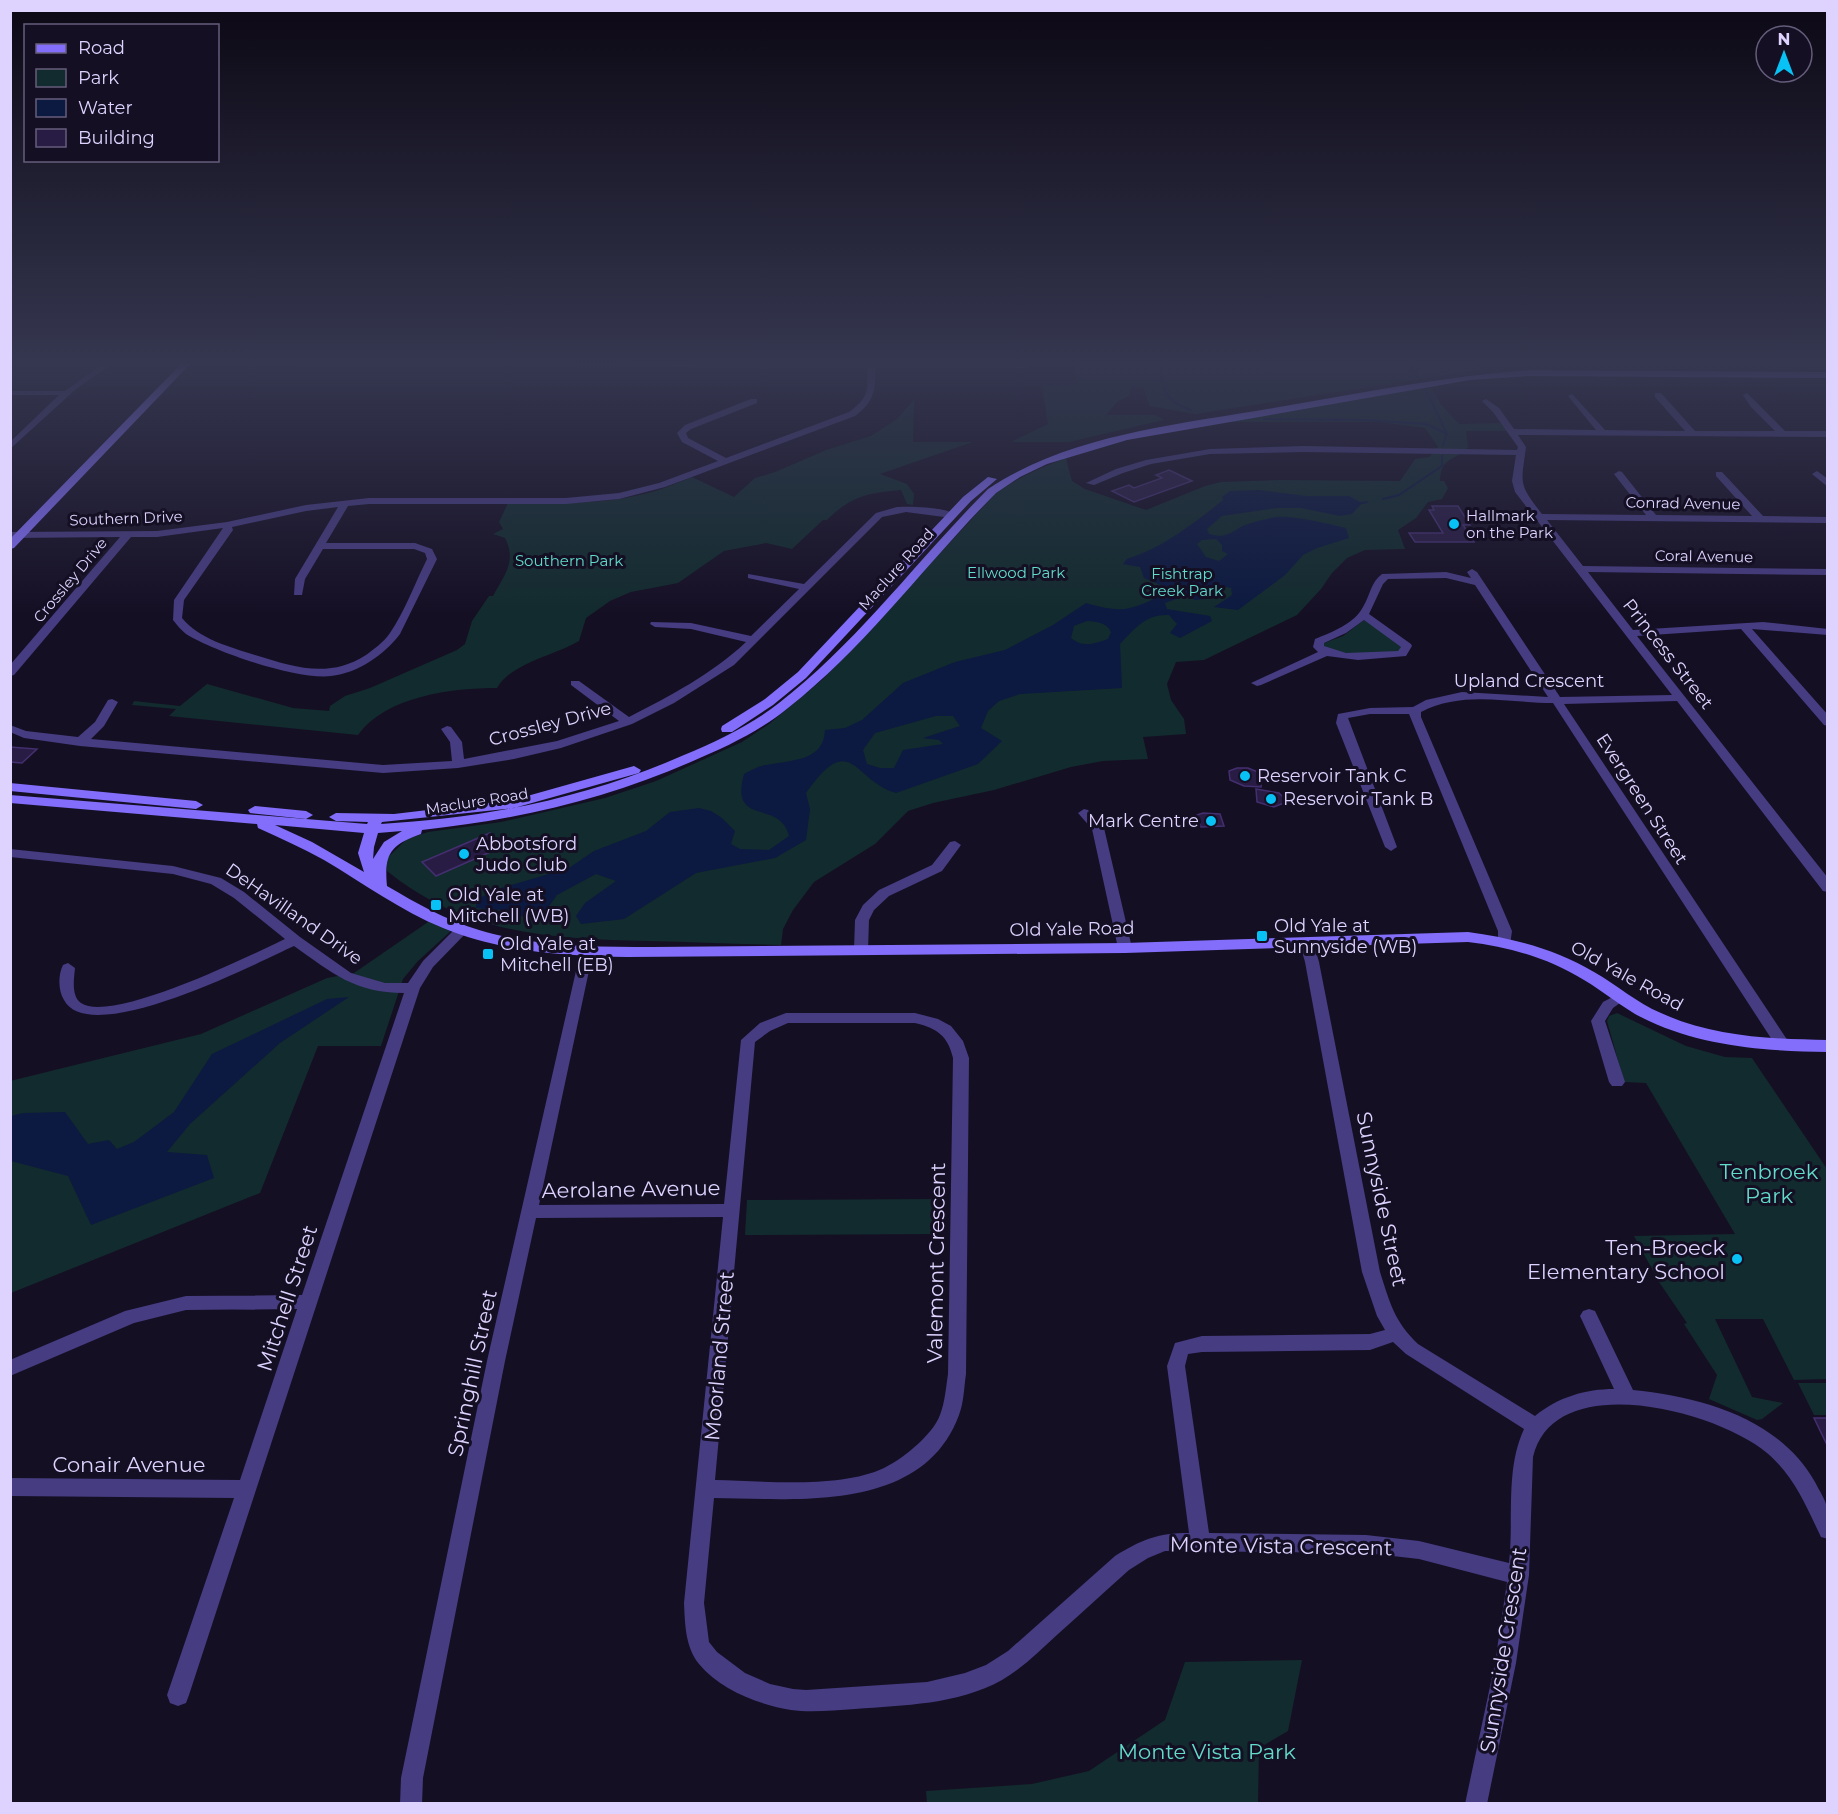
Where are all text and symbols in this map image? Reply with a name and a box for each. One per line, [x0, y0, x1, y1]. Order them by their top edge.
legend [24, 24, 219, 162]
north arrow [1754, 24, 1814, 84]
text: N [1778, 30, 1790, 49]
text: Road [78, 37, 125, 59]
text: Park [78, 67, 119, 89]
text: Water [78, 97, 133, 119]
text: Building [78, 127, 155, 149]
street label: Conrad Avenue [1625, 492, 1741, 514]
place label: Hallmark on the Park [1466, 506, 1553, 542]
street label: Southern Drive [69, 507, 183, 529]
marker: Hallmark on the Park [1447, 517, 1461, 531]
street label: Maclure Road [854, 524, 938, 614]
street label: Crossley Drive [29, 534, 111, 626]
street label: Coral Avenue [1655, 546, 1753, 566]
park label: Southern Park [515, 551, 623, 570]
park label: Ellwood Park [967, 563, 1065, 582]
park label: Fishtrap Creek Park [1141, 564, 1223, 600]
street label: Princess Street [1618, 594, 1718, 714]
street label: Upland Crescent [1454, 670, 1604, 692]
street label: Crossley Drive [486, 697, 614, 751]
street label: Evergreen Street [1592, 729, 1692, 869]
place label: Reservoir Tank C [1257, 765, 1407, 787]
marker: Reservoir Tank C [1238, 769, 1252, 783]
street label: Maclure Road [424, 784, 530, 818]
place label: Reservoir Tank B [1283, 788, 1433, 810]
marker: Reservoir Tank B [1264, 792, 1278, 806]
place label: Mark Centre [1088, 810, 1199, 832]
marker: Mark Centre [1204, 814, 1218, 828]
place label: Abbotsford Judo Club [475, 833, 577, 876]
marker: Abbotsford Judo Club [457, 847, 471, 861]
street label: DeHavilland Drive [221, 859, 367, 970]
place label: Old Yale at Mitchell (WB) [448, 884, 569, 927]
marker: Old Yale at Mitchell (WB) [429, 898, 443, 912]
place label: Old Yale at Sunnyside (WB) [1274, 915, 1417, 958]
street label: Old Yale Road [1009, 917, 1135, 941]
marker: Old Yale at Sunnyside (WB) [1255, 929, 1269, 943]
place label: Old Yale at Mitchell (EB) [500, 933, 614, 976]
street label: Old Yale Road [1567, 936, 1687, 1016]
marker: Old Yale at Mitchell (EB) [481, 947, 495, 961]
street label: Sunnyside Street [1351, 1109, 1413, 1289]
park label: Tenbroek Park [1720, 1159, 1819, 1208]
street label: Valemont Crescent [922, 1162, 950, 1364]
street label: Aerolane Avenue [541, 1175, 721, 1203]
street label: Mitchell Street [252, 1222, 322, 1374]
place label: Ten-Broeck Elementary School [1527, 1235, 1725, 1284]
marker: Ten-Broeck Elementary School [1730, 1252, 1744, 1266]
street label: Moorland Street [699, 1270, 739, 1442]
street label: Springhill Street [442, 1287, 502, 1459]
street label: Conair Avenue [53, 1452, 206, 1477]
street label: Monte Vista Crescent [1169, 1532, 1393, 1560]
street label: Sunnyside Crescent [1474, 1546, 1532, 1754]
park label: Monte Vista Park [1118, 1739, 1296, 1764]

